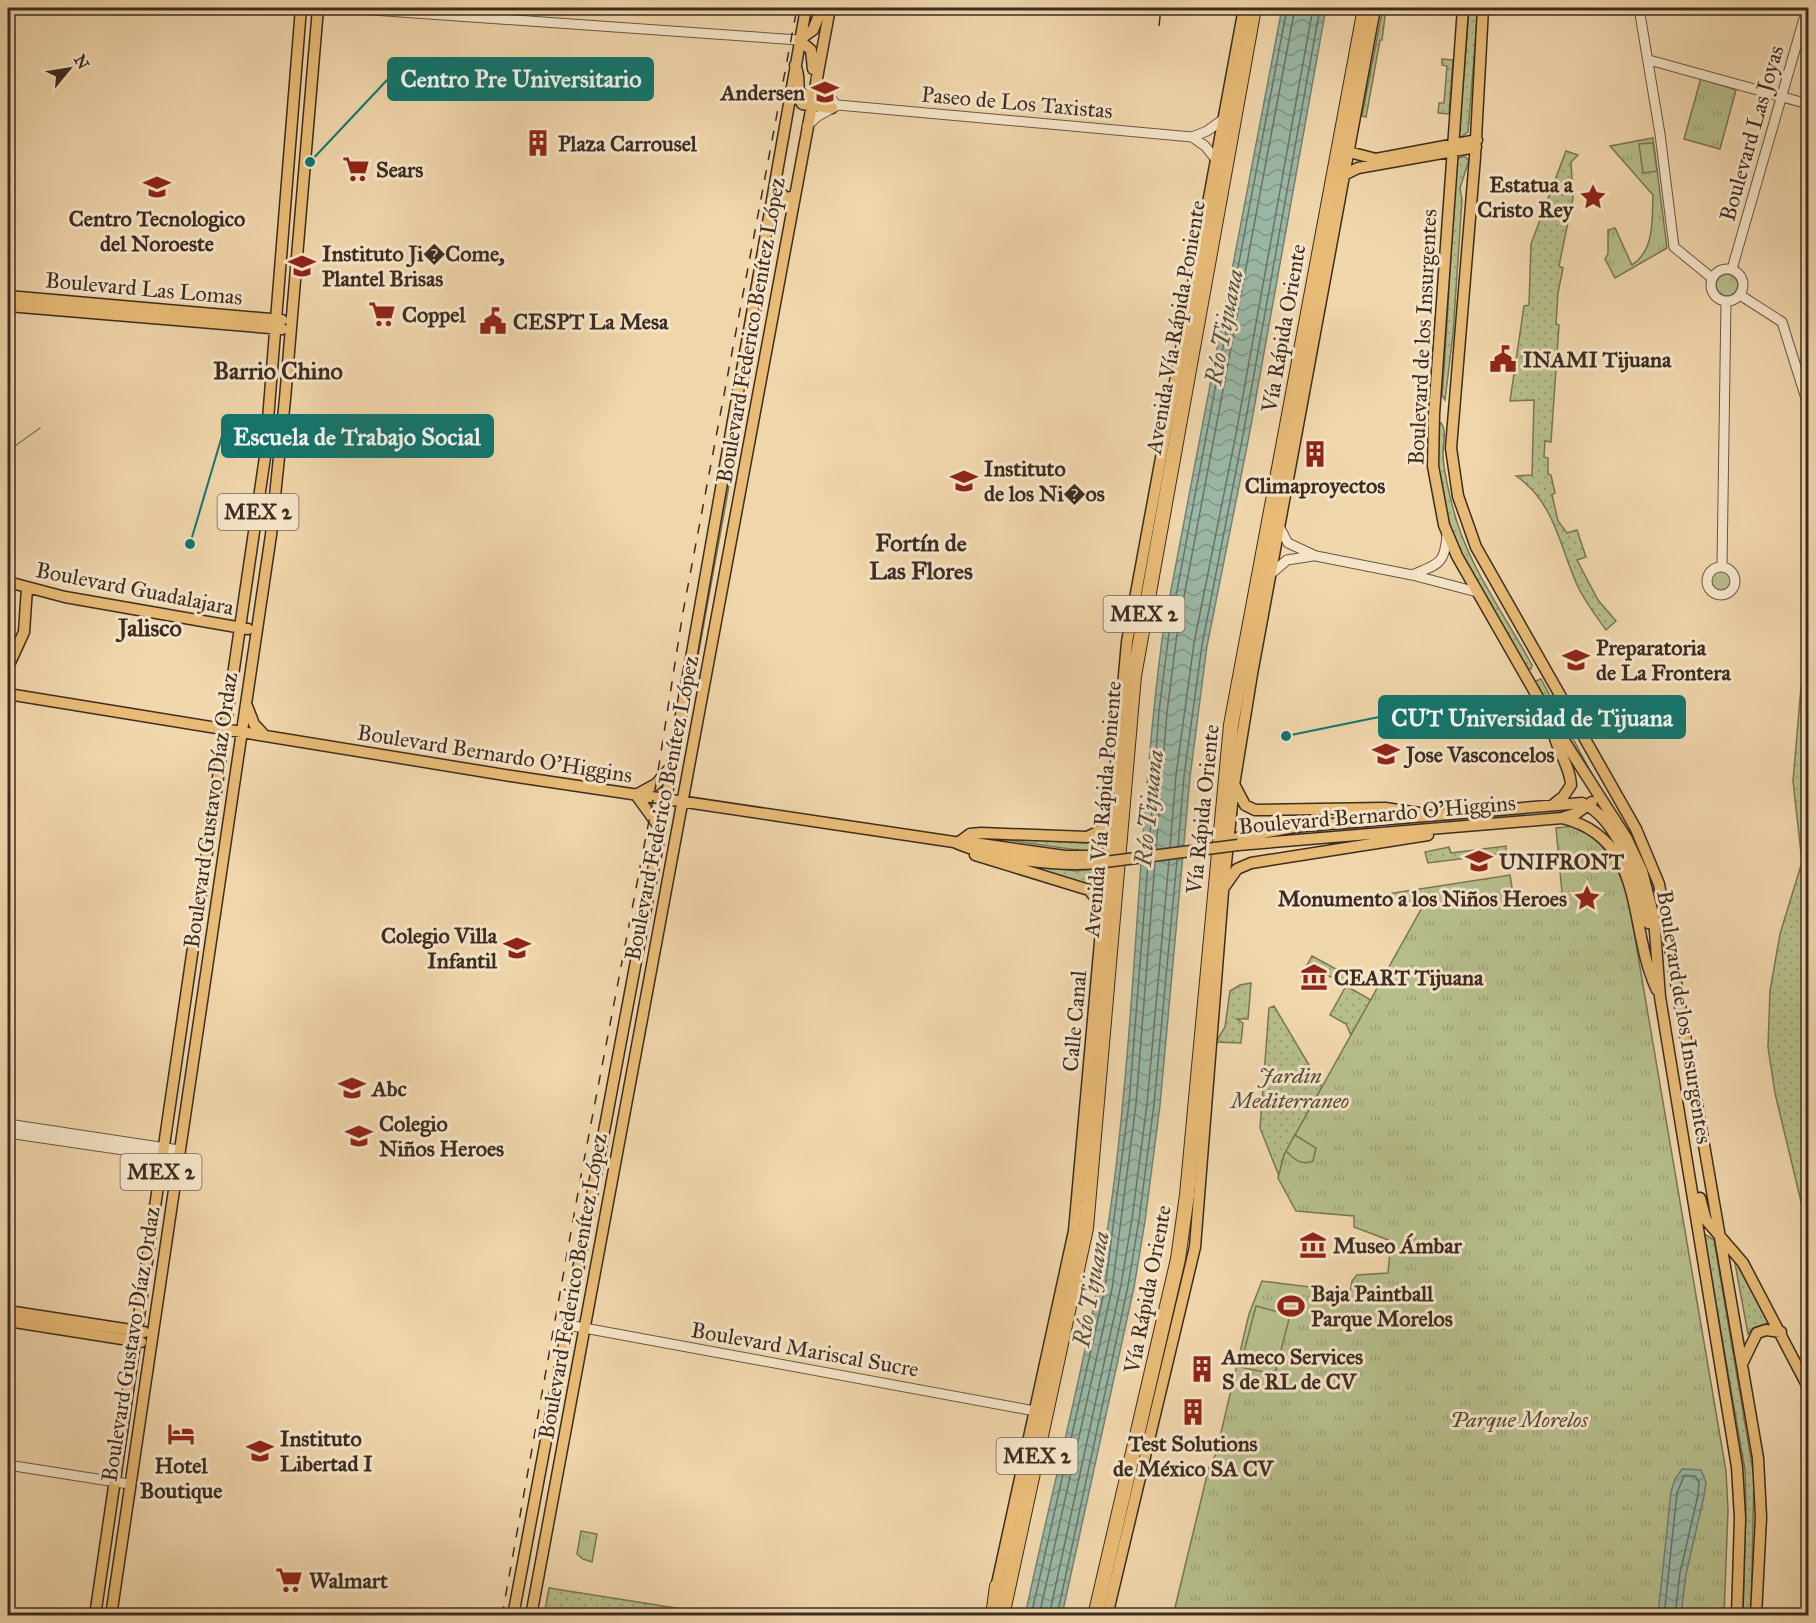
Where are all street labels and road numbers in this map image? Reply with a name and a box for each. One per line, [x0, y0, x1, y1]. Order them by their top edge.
street label: Boulevard Las Joyas [1713, 42, 1789, 224]
street label: Paseo de Los Taxistas [920, 81, 1114, 124]
street label: Boulevard Federico Benítez López [710, 175, 791, 485]
street label: Avenida Vía Rápida Poniente [1140, 198, 1211, 457]
street label: Boulevard de los Insurgentes [1402, 208, 1443, 466]
street label: Vía Rápida Oriente [1255, 242, 1312, 415]
street label: Boulevard Las Lomas [44, 266, 244, 311]
road number: MEX 2 [218, 494, 298, 530]
street label: Boulevard Guadalajara [34, 556, 237, 621]
road number: MEX 2 [1104, 596, 1184, 632]
street label: Boulevard Federico Benítez López [619, 653, 704, 963]
street label: Boulevard Gustavo Díaz Ordaz [178, 670, 243, 950]
street label: Avenida Vía Rápida Poniente [1078, 680, 1127, 939]
street label: Boulevard Bernardo O'Higgins [355, 718, 635, 789]
street label: Vía Rápida Oriente [1180, 723, 1225, 896]
street label: Boulevard Bernardo O'Higgins [1237, 789, 1517, 840]
street label: Boulevard de los Insurgentes [1651, 888, 1718, 1146]
street label: Calle Canal [1057, 969, 1092, 1073]
street label: Boulevard Federico Benítez López [532, 1131, 613, 1441]
road number: MEX 2 [120, 1154, 201, 1190]
street label: Vía Rápida Oriente [1118, 1203, 1177, 1376]
street label: Boulevard Gustavo Díaz Ordaz [95, 1205, 166, 1484]
street label: Boulevard Mariscal Sucre [689, 1316, 921, 1383]
road number: MEX 2 [996, 1438, 1078, 1474]

